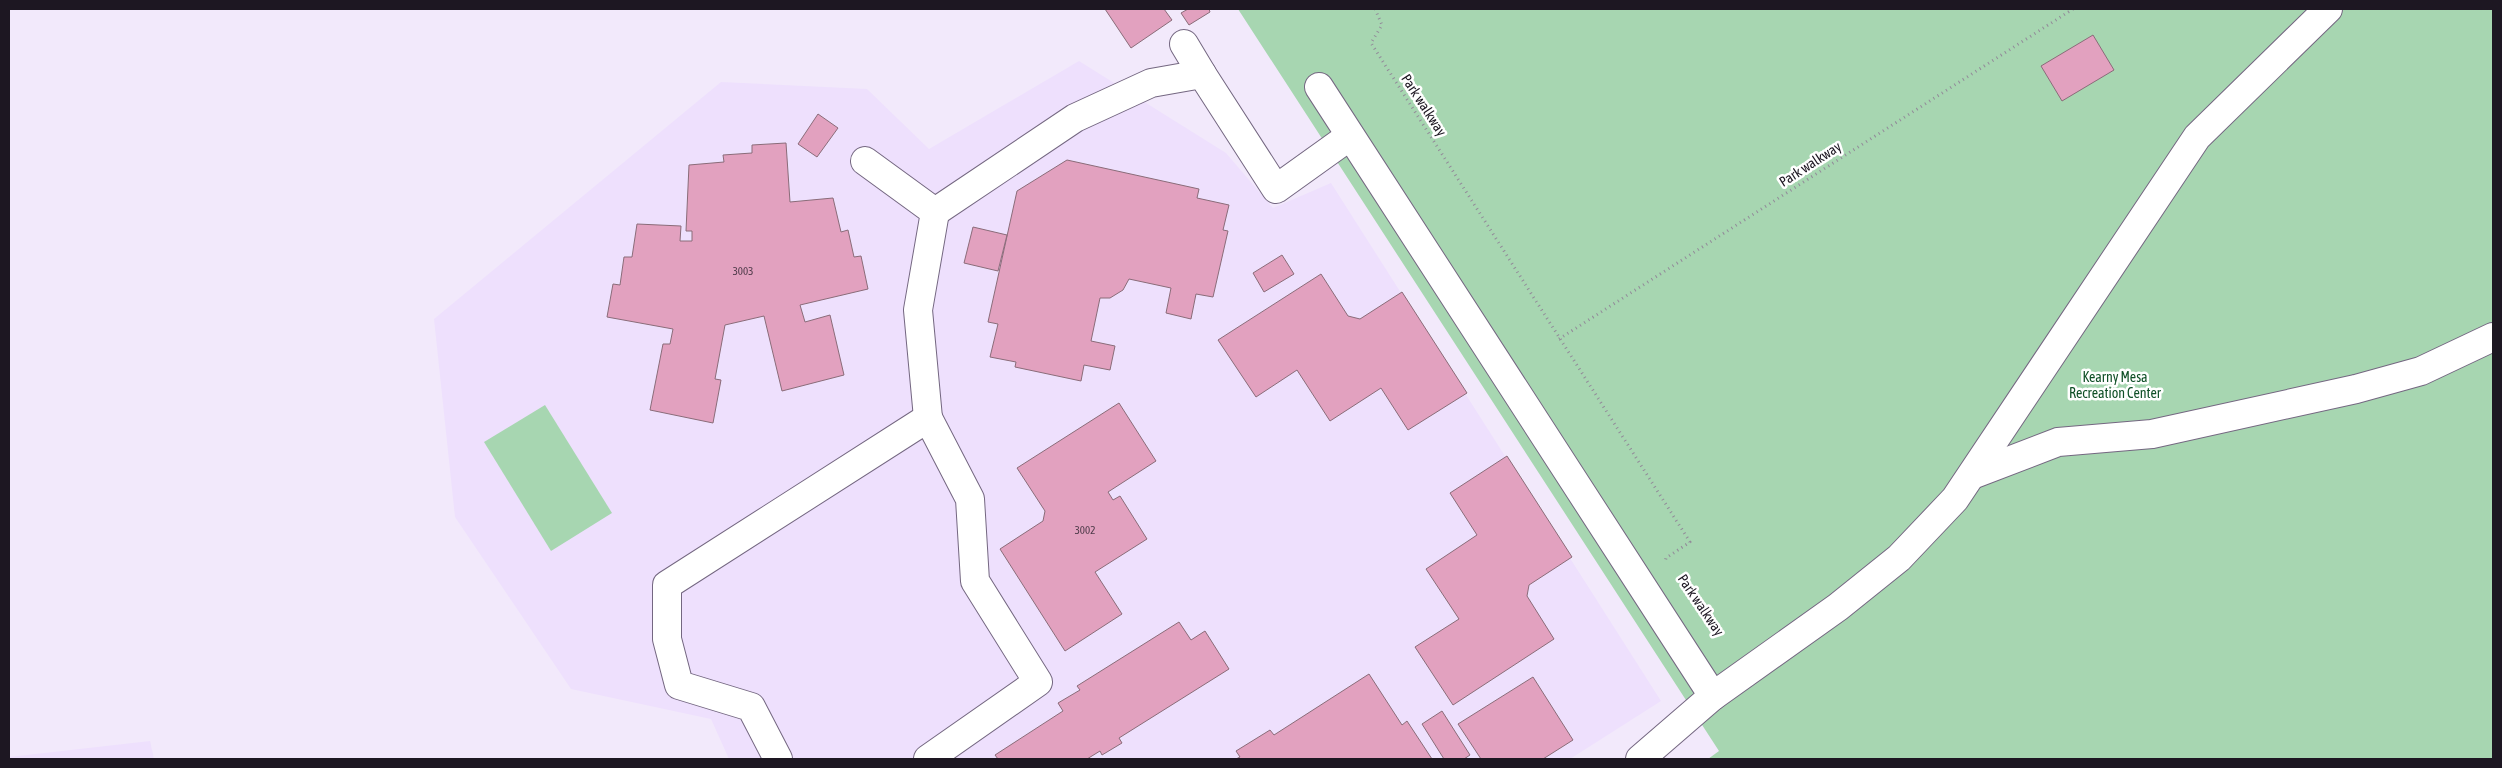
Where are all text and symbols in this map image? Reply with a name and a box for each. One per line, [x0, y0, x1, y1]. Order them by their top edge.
street label: Park walkway [1398, 71, 1450, 139]
street label: Park walkway [1776, 138, 1844, 190]
house number: 3003 [733, 265, 753, 277]
park label: Kearny Mesa Recreation Center [2069, 369, 2162, 401]
house number: 3002 [1075, 524, 1095, 536]
street label: Park walkway [1675, 571, 1727, 639]

